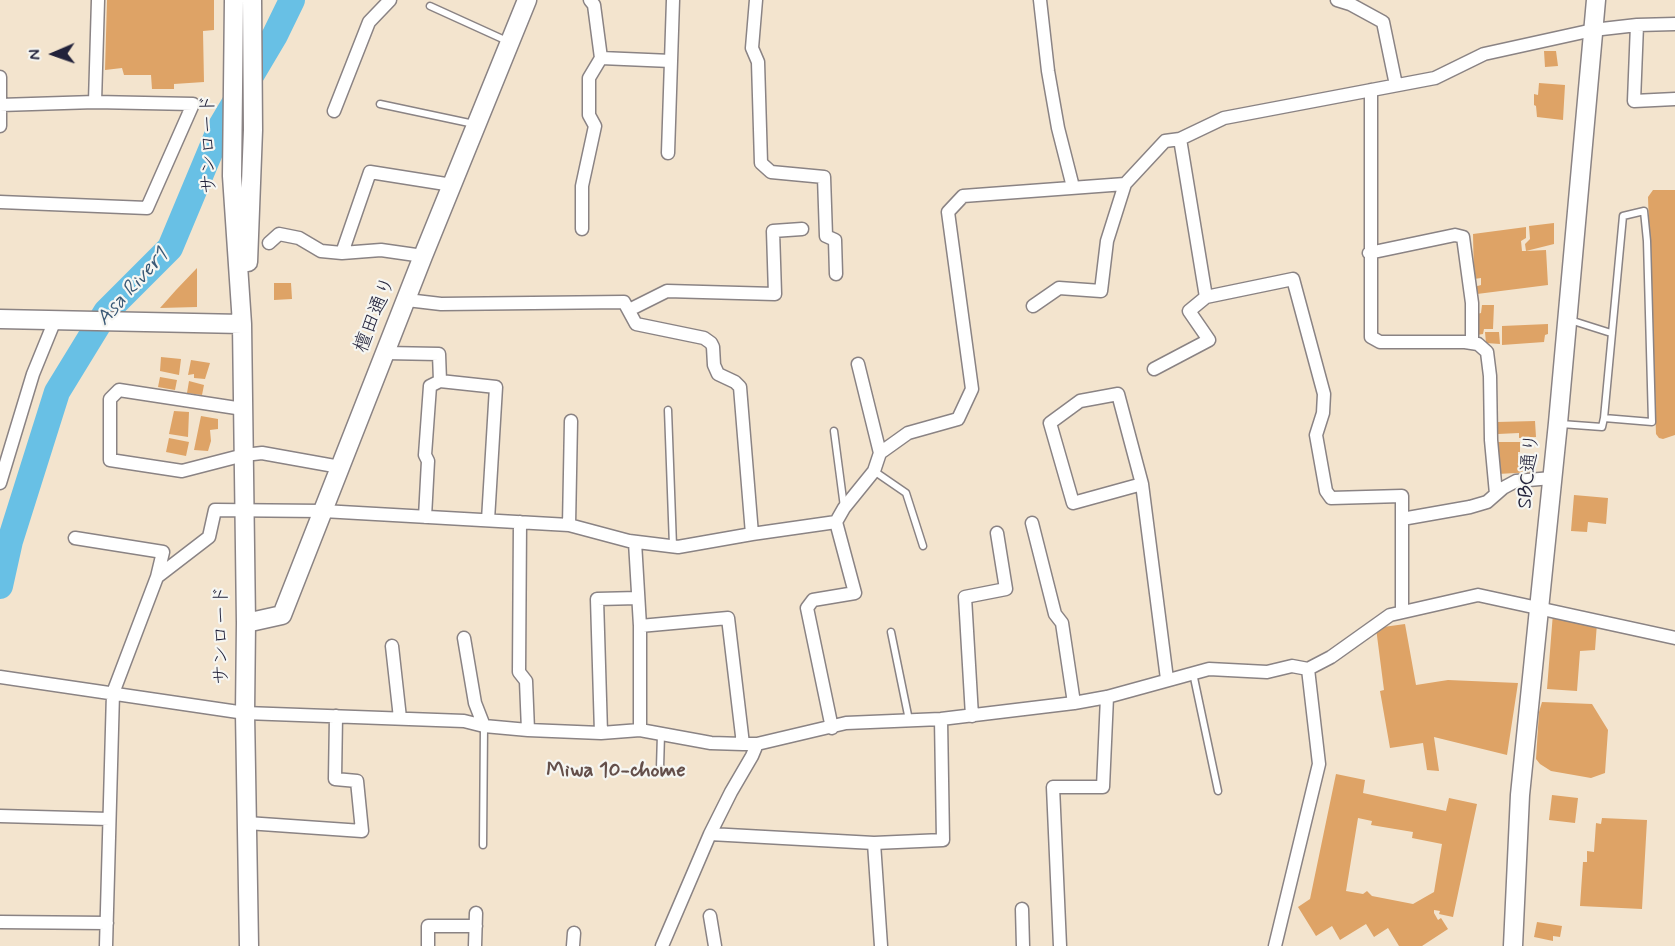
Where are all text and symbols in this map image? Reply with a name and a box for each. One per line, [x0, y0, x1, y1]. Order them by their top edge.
north arrow [24, 24, 84, 84]
text: N [25, 49, 46, 60]
street label: サンロード [197, 94, 223, 194]
water label: Asa River1 [92, 244, 174, 332]
street label: 檀田通り [350, 273, 402, 357]
street label: SBC通り [1514, 432, 1546, 510]
street label: サンロード [211, 585, 235, 685]
district label: Miwa 10-chome [546, 759, 686, 785]

